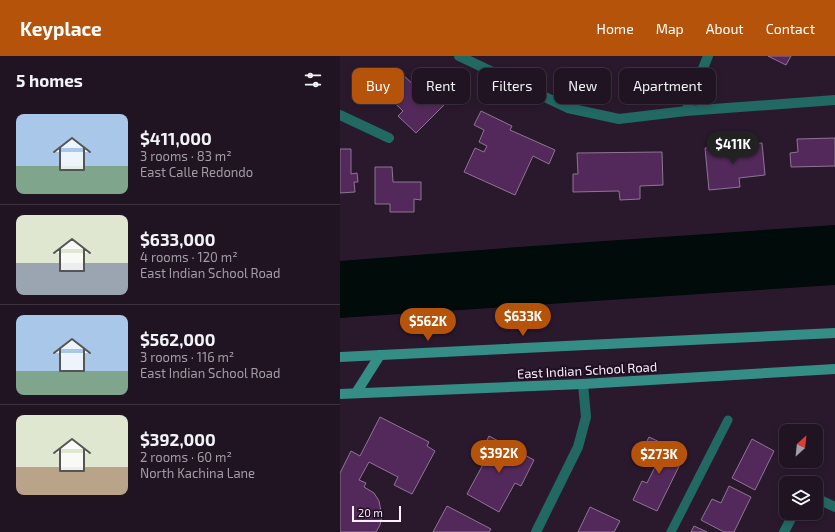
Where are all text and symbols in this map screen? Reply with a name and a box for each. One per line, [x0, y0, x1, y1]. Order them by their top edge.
text: Keyplace [20, 17, 102, 40]
text: Home [597, 20, 634, 37]
text: Map [656, 20, 684, 37]
text: About [706, 20, 744, 37]
text: Contact [766, 20, 815, 37]
chip: Buy [352, 68, 404, 104]
chip: Rent [412, 68, 470, 104]
chip: Filters [478, 68, 546, 104]
chip: New [554, 68, 611, 104]
chip: Apartment [619, 68, 716, 104]
icon: filters [302, 69, 324, 91]
text: 5 homes [16, 70, 83, 90]
text: $411,000 [140, 128, 212, 148]
icon: home [48, 130, 96, 178]
pin: $411K [705, 131, 761, 165]
text: $411K [715, 136, 751, 152]
text: 3 rooms · 83 m² [140, 148, 232, 164]
text: East Calle Redondo [140, 164, 253, 180]
text: $633,000 [140, 229, 215, 249]
icon: home [48, 231, 96, 279]
text: 4 rooms · 120 m² [140, 249, 238, 265]
text: East Indian School Road [140, 265, 280, 281]
pin: $633K [495, 303, 551, 337]
pin: $562K [400, 308, 456, 342]
text: $633K [504, 308, 542, 324]
text: $562K [409, 313, 447, 329]
text: $562,000 [140, 329, 215, 349]
icon: home [48, 331, 96, 379]
text: 3 rooms · 116 m² [140, 349, 234, 365]
street label: East Indian School Road [516, 358, 658, 382]
text: East Indian School Road [140, 365, 280, 381]
north arrow [779, 424, 823, 468]
map controls [779, 424, 823, 520]
text: $392,000 [140, 429, 216, 449]
icon: home [48, 431, 96, 479]
pin: $392K [471, 440, 527, 474]
pin: $273K [631, 441, 687, 475]
text: $392K [480, 445, 518, 461]
text: $273K [640, 446, 678, 462]
text: 2 rooms · 60 m² [140, 449, 232, 465]
text: North Kachina Lane [140, 465, 255, 481]
button: layers [779, 476, 823, 520]
scale bar [352, 504, 401, 523]
text: 20 m [358, 506, 383, 519]

